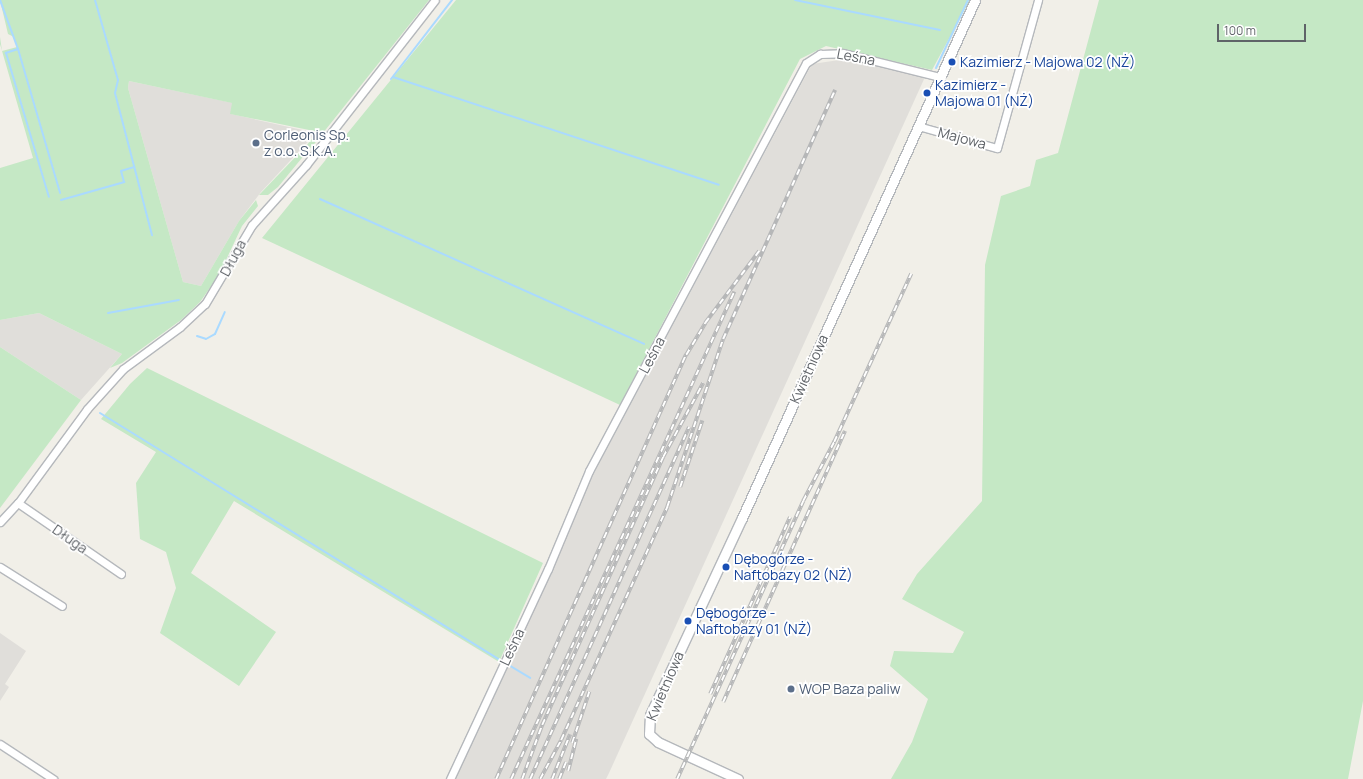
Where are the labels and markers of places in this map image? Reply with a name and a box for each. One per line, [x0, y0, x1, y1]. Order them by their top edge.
place label: Kazimierz - Majowa 02 (NŻ) [960, 54, 1135, 70]
marker: Kazimierz - Majowa 02 (NŻ) [947, 57, 957, 67]
place label: Kazimierz - Majowa 01 (NŻ) [935, 77, 1034, 110]
marker: Kazimierz - Majowa 01 (NŻ) [922, 88, 932, 98]
place label: Corleonis Sp. z o.o. S.K.A. [264, 127, 349, 160]
marker: Corleonis Sp. z o.o. S.K.A. [251, 138, 261, 148]
place label: Dębogórze - Naftobazy 02 (NŻ) [734, 551, 853, 584]
marker: Dębogórze - Naftobazy 02 (NŻ) [721, 562, 731, 572]
place label: Dębogórze - Naftobazy 01 (NŻ) [696, 605, 812, 638]
marker: Dębogórze - Naftobazy 01 (NŻ) [683, 616, 693, 626]
place label: WOP Baza paliw [799, 681, 900, 697]
marker: WOP Baza paliw [786, 684, 796, 694]

